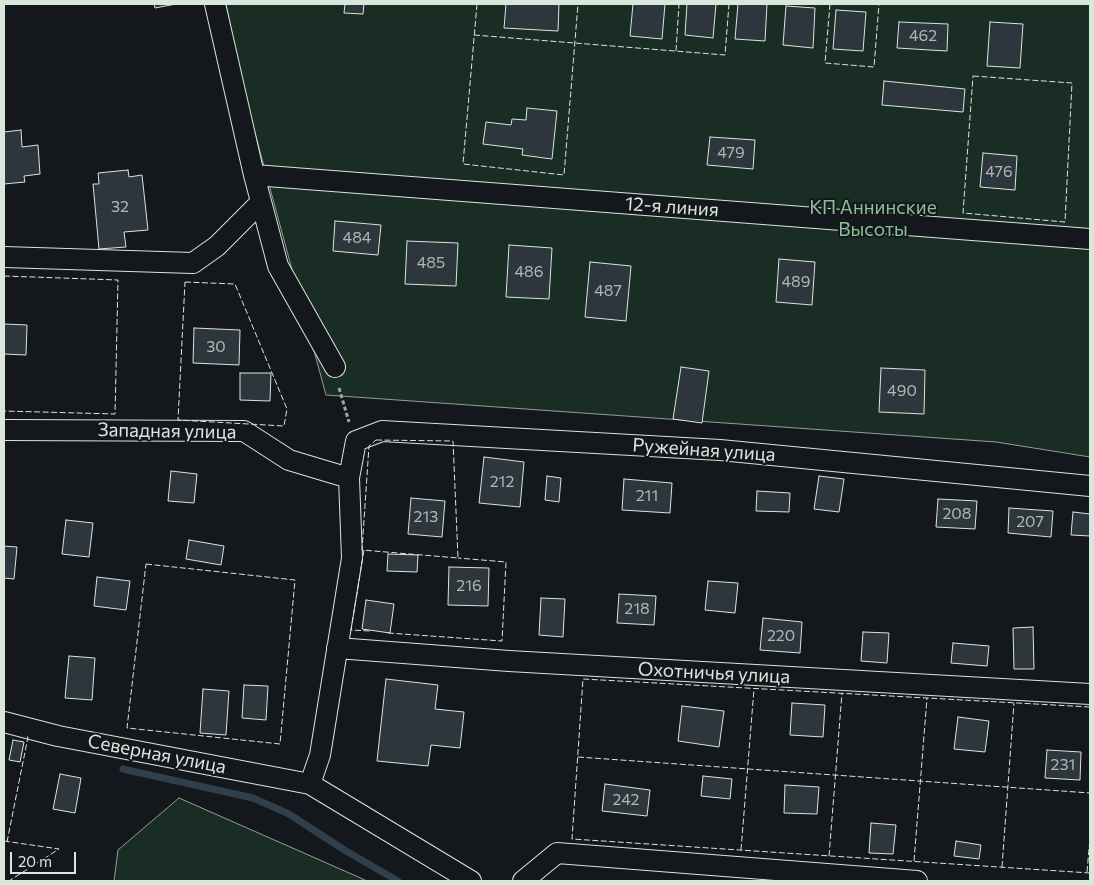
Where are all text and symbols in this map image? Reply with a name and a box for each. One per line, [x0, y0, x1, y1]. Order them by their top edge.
house number: 462 [909, 26, 937, 46]
house number: 479 [717, 143, 745, 163]
house number: 476 [985, 162, 1013, 182]
street label: 12-я линия [624, 192, 720, 222]
house number: 32 [111, 197, 129, 217]
park label: КП Аннинские Высоты [809, 197, 937, 241]
house number: 484 [343, 228, 371, 248]
house number: 485 [417, 253, 445, 273]
house number: 486 [514, 262, 544, 282]
house number: 489 [781, 272, 811, 292]
house number: 487 [594, 281, 622, 301]
house number: 30 [206, 337, 226, 357]
house number: 490 [887, 381, 917, 401]
street label: Западная улица [97, 418, 237, 444]
street label: Ружейная улица [632, 434, 776, 466]
house number: 212 [490, 472, 514, 492]
house number: 211 [636, 486, 658, 506]
house number: 208 [943, 504, 971, 524]
house number: 213 [414, 507, 438, 527]
house number: 207 [1016, 512, 1044, 532]
house number: 216 [456, 576, 482, 596]
house number: 218 [624, 599, 650, 619]
house number: 220 [767, 626, 795, 646]
street label: Охотничья улица [637, 658, 791, 688]
street label: Северная улица [86, 729, 228, 779]
house number: 231 [1051, 755, 1075, 775]
house number: 242 [613, 790, 639, 810]
scale bar [12, 842, 79, 874]
text: 20 m [18, 852, 52, 870]

